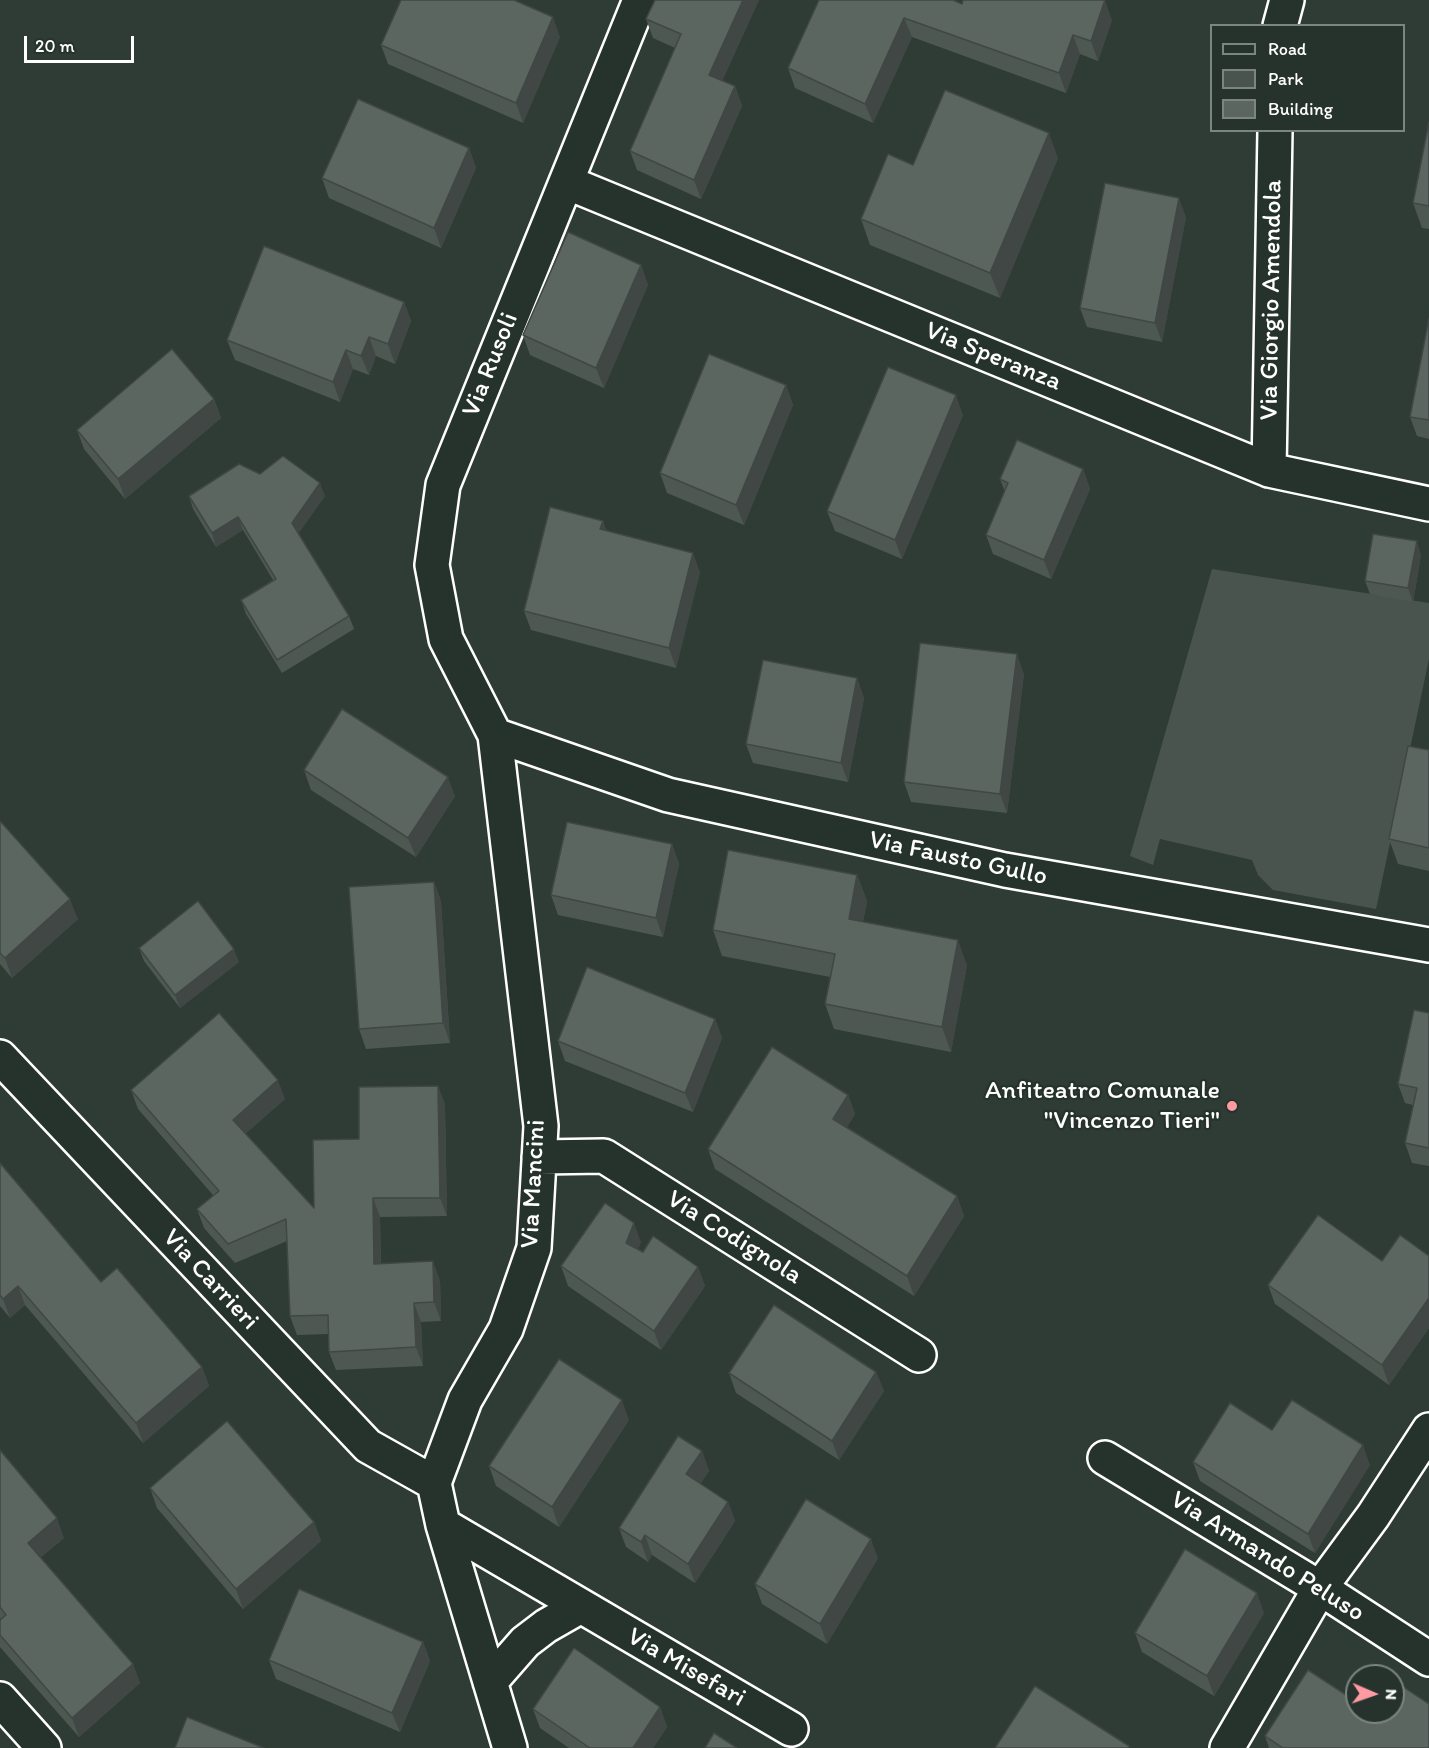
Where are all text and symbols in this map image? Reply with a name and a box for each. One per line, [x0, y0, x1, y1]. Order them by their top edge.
scale bar [27, 24, 136, 62]
legend [1210, 24, 1405, 132]
text: 20 m [35, 35, 75, 57]
text: Road [1268, 38, 1307, 60]
text: Park [1268, 68, 1303, 90]
text: Building [1268, 98, 1333, 120]
street label: Via Giorgio Amendola [1254, 179, 1290, 421]
street label: Via Rusoli [456, 308, 526, 422]
street label: Via Speranza [920, 316, 1066, 398]
street label: Via Fausto Gullo [866, 825, 1050, 893]
place label: Anfiteatro Comunale "Vincenzo Tieri" [985, 1075, 1220, 1136]
marker: Anfiteatro Comunale "Vincenzo Tieri" [1225, 1099, 1239, 1113]
street label: Via Mancini [515, 1119, 553, 1249]
street label: Via Codignola [661, 1184, 807, 1292]
street label: Via Carrieri [155, 1223, 265, 1337]
street label: Via Armando Peluso [1164, 1485, 1370, 1629]
street label: Via Misefari [621, 1622, 751, 1714]
north arrow [1345, 1664, 1405, 1724]
text: N [1382, 1689, 1401, 1700]

